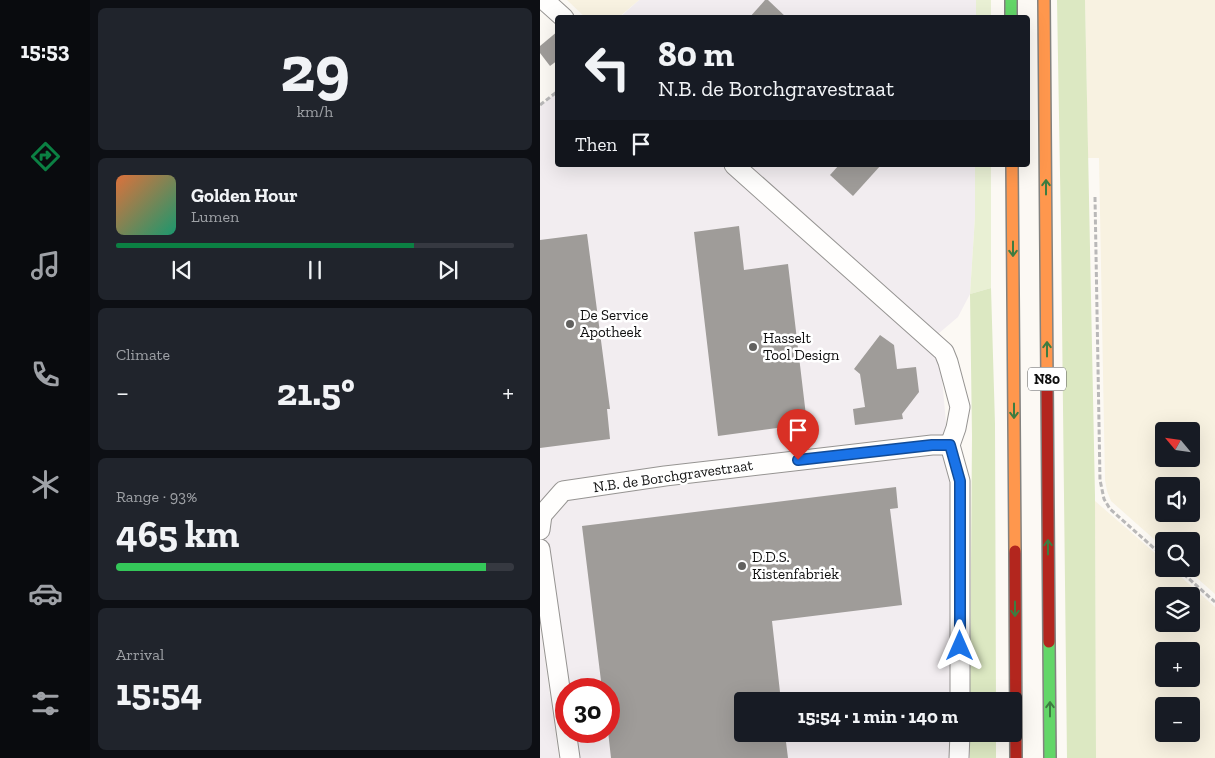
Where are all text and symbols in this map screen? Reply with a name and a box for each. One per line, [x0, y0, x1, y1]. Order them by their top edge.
text: 29 [280, 30, 350, 108]
text: 80 m [658, 33, 734, 75]
icon: left [575, 35, 640, 100]
text: 15:53 [20, 37, 70, 64]
text: N.B. de Borchgravestraat [658, 75, 894, 102]
text: km/h [297, 102, 333, 121]
icon: arrive [627, 130, 655, 158]
text: Then [575, 133, 617, 156]
icon: directions [28, 139, 63, 174]
one-way arrow [1041, 179, 1051, 196]
text: Golden Hour [191, 184, 298, 207]
text: Lumen [191, 207, 239, 226]
one-way arrow [1008, 240, 1018, 256]
icon: music [28, 248, 63, 283]
icon: previous [168, 256, 196, 284]
icon: pause [301, 256, 329, 284]
icon: next [434, 256, 462, 284]
place label: De Service Apotheek [580, 306, 648, 341]
marker: De Service Apotheek [564, 318, 576, 330]
place label: Hasselt Tool Design [763, 329, 840, 364]
marker: Hasselt Tool Design [747, 341, 759, 353]
one-way arrow [1042, 342, 1052, 358]
text: Climate [116, 345, 170, 364]
icon: phone [28, 357, 63, 392]
road number: N80 [1028, 368, 1066, 390]
text: 21.5° [277, 369, 355, 415]
text: − [116, 376, 129, 409]
text: + [502, 376, 514, 409]
one-way arrow [1009, 402, 1019, 419]
pin [777, 409, 819, 460]
icon: arrive [784, 416, 812, 444]
north arrow [1155, 422, 1200, 468]
map controls [1155, 422, 1200, 742]
street label: N.B. de Borchgravestraat [592, 456, 754, 496]
icon: climate [28, 467, 63, 502]
button: sound [1155, 477, 1200, 522]
text: Range · 93% [116, 487, 197, 506]
text: 465 km [116, 511, 239, 557]
button: search [1155, 532, 1200, 577]
one-way arrow [1043, 539, 1053, 556]
place label: D.D.S. Kistenfabriek [752, 548, 839, 583]
marker: D.D.S. Kistenfabriek [736, 560, 748, 572]
icon: car [28, 576, 63, 611]
button: layers [1155, 587, 1200, 632]
one-way arrow [1010, 600, 1020, 616]
position arrow [933, 619, 985, 671]
button: + [1155, 642, 1200, 687]
text: Arrival [116, 645, 164, 664]
text: 15:54 [116, 669, 202, 715]
speed limit sign: 30 [555, 678, 620, 743]
icon: filters [28, 686, 63, 721]
button: − [1155, 697, 1200, 742]
one-way arrow [1045, 702, 1054, 718]
text: 15:54 · 1 min · 140 m [798, 705, 958, 728]

